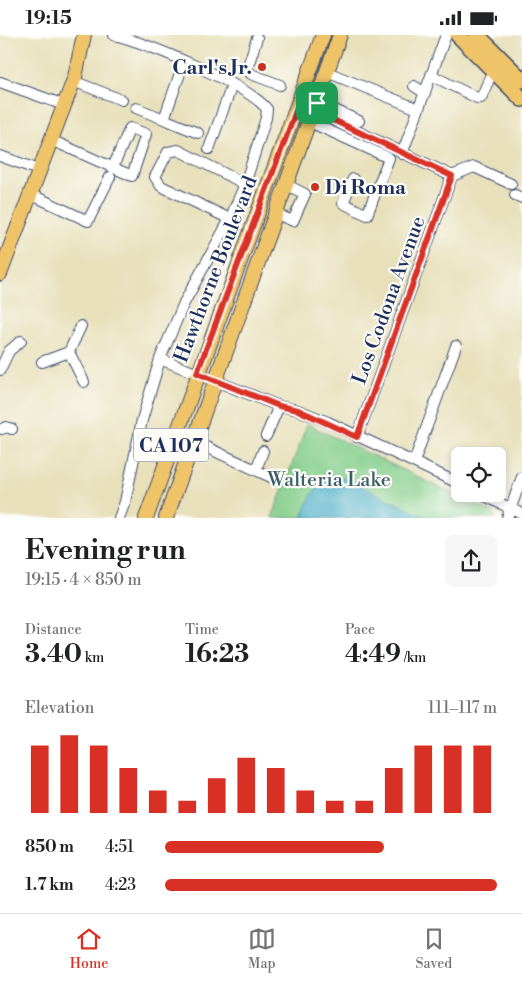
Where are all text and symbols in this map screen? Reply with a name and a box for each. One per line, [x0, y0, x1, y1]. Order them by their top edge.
text: 19:15 [25, 6, 72, 30]
place label: Carl's Jr. [172, 56, 252, 81]
marker: Carl's Jr. [256, 61, 268, 73]
pin [296, 82, 338, 124]
icon: arrive [303, 89, 331, 117]
street label: Hawthorne Boulevard [169, 172, 264, 366]
place label: Di Roma [325, 176, 406, 201]
marker: Di Roma [309, 181, 321, 193]
street label: Los Codona Avenue [347, 213, 431, 388]
road number: CA 107 [134, 429, 208, 461]
map controls [451, 447, 506, 502]
button: locate [451, 447, 506, 502]
park label: Walteria Lake [266, 468, 391, 493]
text: Evening run [25, 533, 186, 568]
button: share [445, 535, 497, 587]
text: 19:15 · 4 × 850 m [25, 570, 142, 590]
text: Distance [25, 621, 82, 639]
text: Time [185, 621, 219, 639]
text: Pace [345, 621, 375, 639]
text: 3.40 [25, 639, 82, 670]
text: 16:23 [185, 639, 249, 670]
text: 4:49 [345, 639, 401, 670]
text: km [82, 649, 104, 667]
text: /km [401, 649, 426, 667]
text: Elevation [25, 698, 94, 718]
text: 111–117 m [428, 698, 497, 718]
text: 850 m [25, 837, 74, 857]
text: 4:51 [105, 837, 134, 857]
text: 1.7 km [25, 875, 74, 895]
text: 4:23 [105, 875, 136, 895]
tab: Home [70, 925, 108, 973]
tab: Map [248, 925, 276, 973]
tab: Saved [415, 925, 452, 973]

